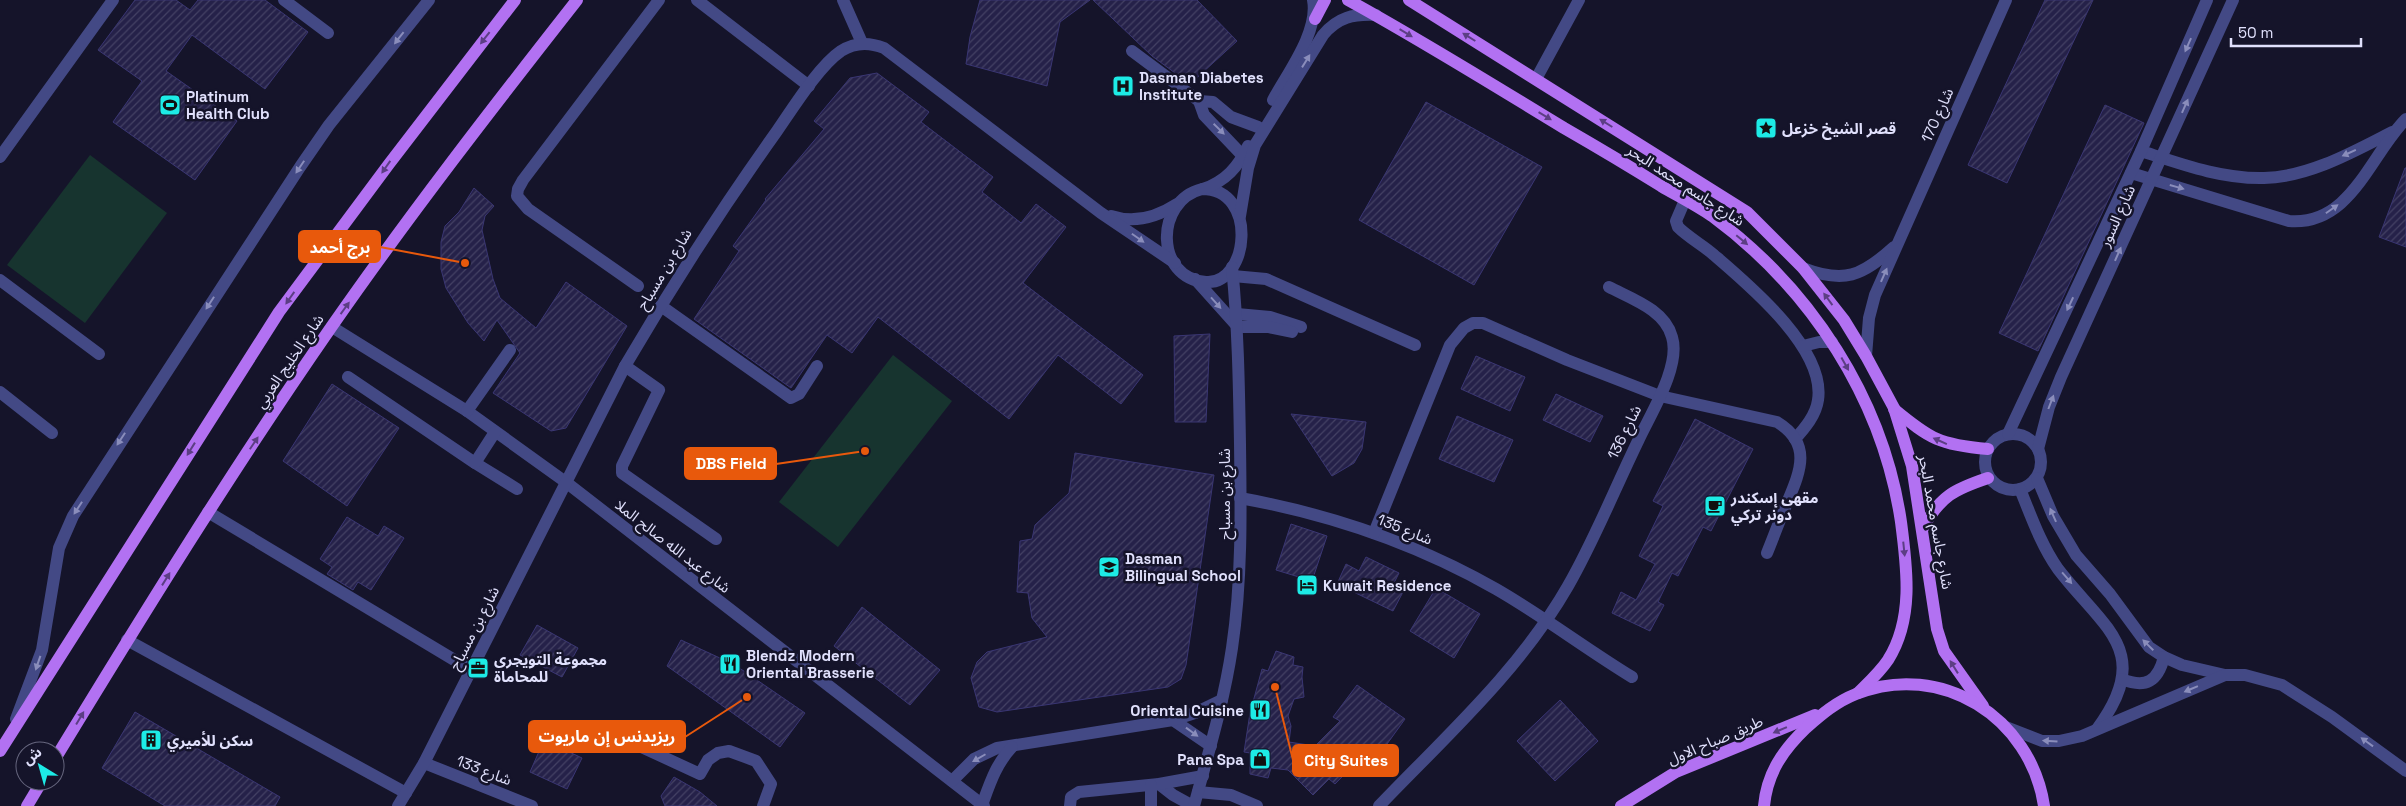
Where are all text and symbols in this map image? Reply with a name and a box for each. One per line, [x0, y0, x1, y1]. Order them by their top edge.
scale bar [2231, 15, 2361, 47]
text: 50 m [2238, 23, 2273, 42]
one-way arrow [1399, 29, 1412, 38]
one-way arrow [393, 31, 404, 44]
one-way arrow [480, 32, 491, 45]
one-way arrow [1462, 33, 1475, 42]
one-way arrow [2183, 38, 2191, 52]
one-way arrow [1302, 54, 1311, 68]
place label: Dasman Diabetes Institute [1139, 68, 1264, 104]
hospital icon: Dasman Diabetes Institute [1111, 74, 1135, 98]
street label: شارع 170 [1917, 85, 1960, 146]
place label: Platinum Health Club [186, 87, 270, 123]
sports icon: Platinum Health Club [158, 93, 182, 117]
one-way arrow [2182, 99, 2190, 113]
one-way arrow [1539, 112, 1552, 121]
place icon: قصر الشيخ خزعل [1754, 116, 1778, 140]
one-way arrow [1600, 119, 1613, 128]
place label: قصر الشيخ خزعل [1782, 119, 1896, 140]
one-way arrow [1213, 123, 1225, 135]
street label: شارع جاسم محمد البحر [1621, 139, 1749, 233]
one-way arrow [2342, 150, 2356, 158]
one-way arrow [295, 160, 305, 174]
one-way arrow [381, 161, 391, 174]
street label: شارع السور [2095, 182, 2142, 252]
one-way arrow [2170, 184, 2185, 192]
one-way arrow [2325, 204, 2339, 214]
street label: شارع بن مسباح [632, 225, 698, 315]
callout: برج أحمد [299, 231, 380, 262]
one-way arrow [1131, 233, 1145, 243]
one-way arrow [1736, 234, 1748, 245]
text: برج أحمد [310, 237, 370, 259]
one-way arrow [2114, 247, 2122, 261]
one-way arrow [1881, 268, 1889, 282]
one-way arrow [285, 291, 295, 305]
one-way arrow [1823, 292, 1833, 306]
one-way arrow [206, 296, 215, 309]
one-way arrow [1210, 297, 1222, 309]
one-way arrow [2066, 297, 2074, 311]
one-way arrow [340, 301, 350, 315]
street label: شارع الخليج العربي [250, 310, 330, 413]
one-way arrow [1841, 357, 1849, 372]
one-way arrow [2048, 395, 2056, 409]
street label: شارع 136 [1603, 402, 1648, 463]
one-way arrow [116, 432, 126, 445]
one-way arrow [249, 436, 259, 450]
one-way arrow [1933, 436, 1947, 444]
one-way arrow [186, 442, 196, 455]
callout: DBS Field [685, 448, 776, 479]
street label: شارع بن مسباح [1215, 448, 1237, 540]
street label: شارع جاسم محمد البحر [1912, 452, 1957, 592]
text: DBS Field [695, 453, 767, 474]
place label: مقهى إسكندر دونر تركي [1730, 488, 1818, 526]
cafe icon: مقهى إسكندر دونر تركي [1703, 494, 1727, 518]
street label: شارع عبد الله صالح الملا [610, 495, 735, 599]
one-way arrow [73, 501, 83, 514]
one-way arrow [2049, 508, 2057, 522]
street label: شارع 135 [1374, 509, 1435, 551]
one-way arrow [1900, 541, 1908, 557]
place label: Dasman Bilingual School [1125, 549, 1241, 585]
school or university icon: Dasman Bilingual School [1097, 555, 1121, 579]
one-way arrow [2061, 572, 2072, 585]
one-way arrow [161, 573, 170, 586]
hotel icon: Kuwait Residence [1295, 573, 1319, 597]
place label: Kuwait Residence [1323, 576, 1452, 595]
street label: شارع بن مسباح [445, 583, 506, 675]
one-way arrow [2143, 640, 2155, 652]
place label: Blendz Modern Oriental Brasserie [746, 646, 875, 682]
place label: مجموعة التويجري للمحاماة [494, 650, 607, 686]
restaurant icon: Blendz Modern Oriental Brasserie [718, 652, 742, 676]
one-way arrow [33, 656, 41, 671]
office icon: مجموعة التويجري للمحاماة [466, 656, 490, 680]
one-way arrow [1949, 660, 1959, 673]
one-way arrow [2184, 686, 2198, 694]
restaurant icon: Oriental Cuisine [1248, 698, 1272, 722]
place label: Oriental Cuisine [1130, 701, 1244, 720]
one-way arrow [76, 711, 85, 724]
street label: طريق صباح الاول [1664, 711, 1767, 771]
callout: ريزيدنس إن ماريوت [529, 721, 685, 752]
text: ريزيدنس إن ماريوت [539, 726, 675, 748]
one-way arrow [1772, 726, 1787, 734]
one-way arrow [1185, 727, 1199, 737]
building icon: سكن للأميري [139, 728, 163, 752]
place label: سكن للأميري [167, 731, 253, 752]
one-way arrow [2042, 736, 2058, 744]
one-way arrow [2361, 737, 2374, 748]
north arrow [15, 741, 65, 791]
text: ش [19, 743, 45, 769]
callout: City Suites [1293, 745, 1398, 776]
shop icon: Pana Spa [1248, 747, 1272, 771]
place label: Pana Spa [1177, 750, 1244, 769]
text: City Suites [1304, 750, 1388, 771]
street label: شارع 133 [453, 751, 514, 792]
one-way arrow [972, 753, 985, 762]

